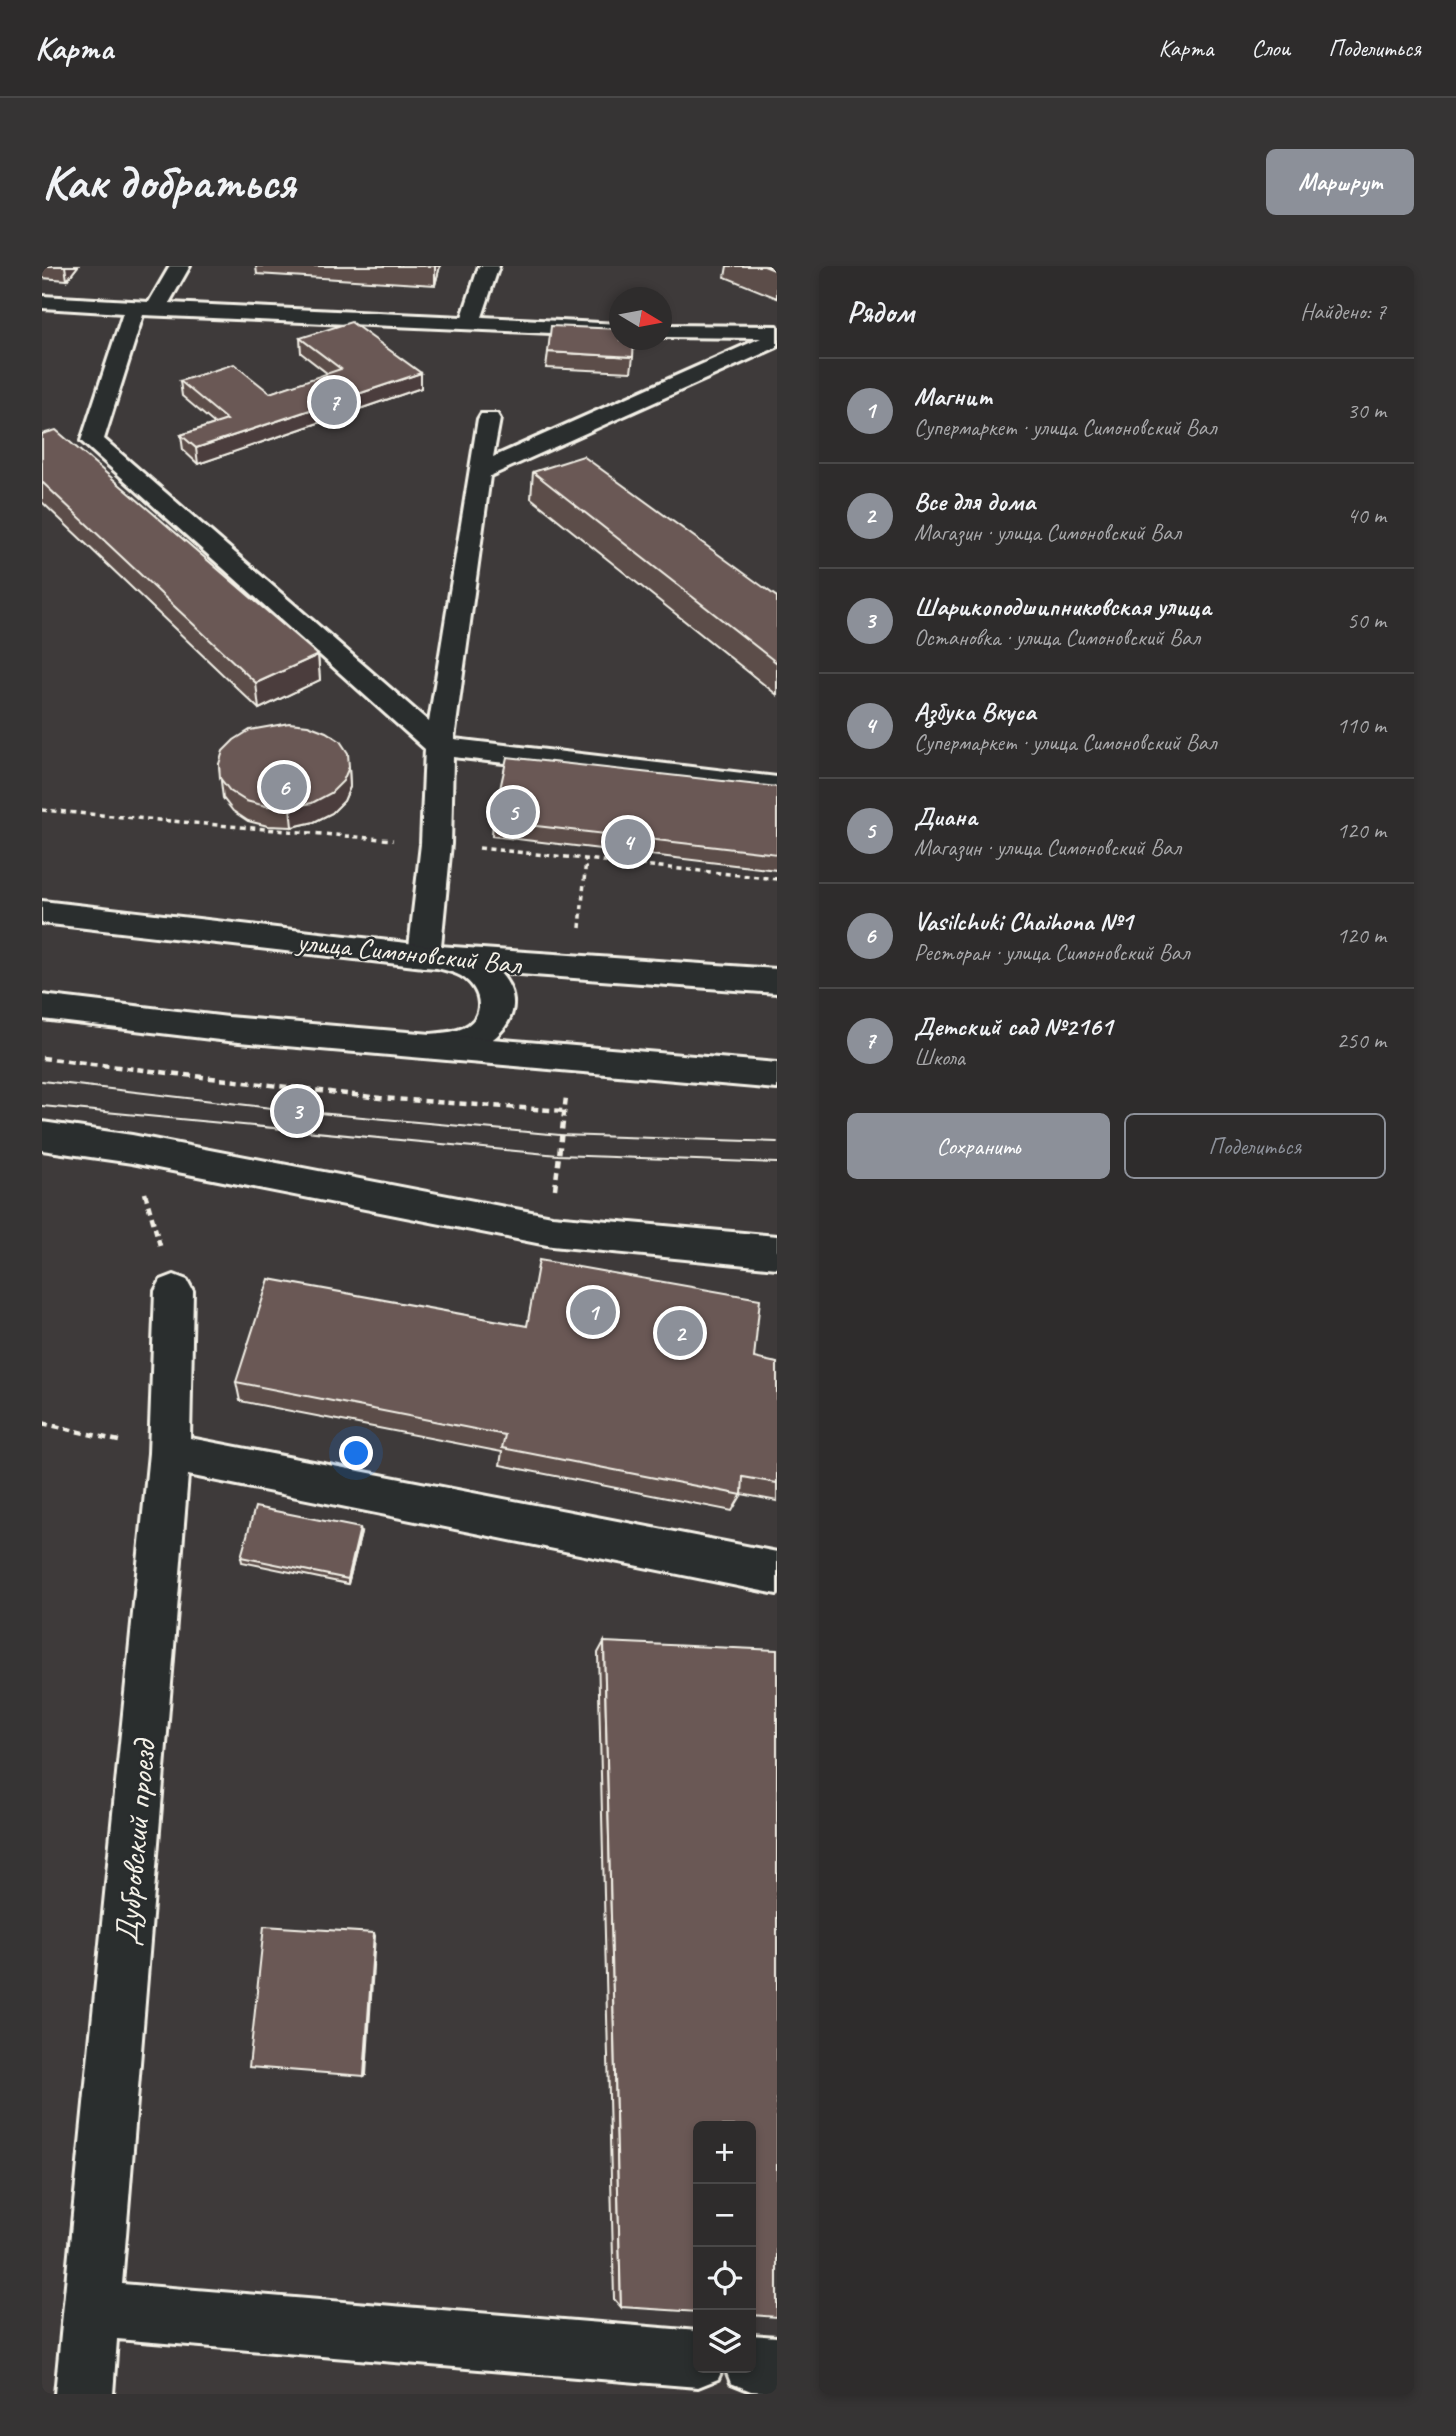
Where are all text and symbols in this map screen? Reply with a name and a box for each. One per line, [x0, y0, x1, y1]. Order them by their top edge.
text: Карта [35, 27, 114, 69]
text: Карта [1159, 33, 1213, 63]
text: Слои [1251, 33, 1290, 63]
text: Поделиться [1328, 33, 1421, 63]
button: Маршрут [1266, 149, 1414, 215]
text: Как добраться [42, 151, 295, 213]
north arrow [609, 287, 672, 350]
text: Рядом [847, 293, 914, 331]
text: Найдено: 7 [1300, 297, 1386, 326]
pin: 7 [311, 376, 357, 428]
text: Магнит [914, 380, 993, 413]
text: 1 [865, 396, 875, 425]
text: 30 m [1347, 396, 1386, 425]
text: Супермаркет · улица Симоновский Вал [914, 413, 1217, 442]
text: Все для дома [914, 485, 1035, 518]
text: 2 [865, 501, 875, 530]
text: 40 m [1347, 501, 1386, 530]
text: Магазин · улица Симоновский Вал [914, 518, 1181, 547]
text: Шарикоподшипниковская улица [914, 590, 1211, 623]
text: 3 [865, 606, 875, 635]
text: 50 m [1347, 606, 1386, 635]
text: Остановка · улица Симоновский Вал [914, 623, 1200, 652]
text: Азбука Вкуса [914, 695, 1036, 728]
text: 4 [865, 711, 875, 740]
text: 110 m [1337, 711, 1386, 740]
text: Супермаркет · улица Симоновский Вал [914, 728, 1217, 757]
pin: 6 [261, 761, 307, 813]
pin: 5 [490, 786, 536, 838]
text: Диана [914, 800, 977, 833]
pin: 4 [605, 816, 651, 868]
text: 5 [865, 816, 875, 845]
text: 120 m [1337, 816, 1386, 845]
text: Магазин · улица Симоновский Вал [914, 833, 1181, 862]
text: Vasilchuki Chaihona №1 [914, 905, 1133, 938]
text: 6 [865, 921, 875, 950]
text: 120 m [1337, 921, 1386, 950]
street label: улица Симоновский Вал [294, 923, 524, 982]
text: Ресторан · улица Симоновский Вал [914, 938, 1189, 967]
text: Детский сад №2161 [914, 1010, 1112, 1043]
text: 7 [865, 1026, 875, 1055]
text: 250 m [1337, 1026, 1386, 1055]
text: Школа [914, 1043, 965, 1072]
pin: 3 [274, 1085, 320, 1137]
button: Сохранить [847, 1113, 1110, 1179]
button: Поделиться [1124, 1113, 1386, 1179]
pin: 1 [570, 1286, 616, 1338]
pin: 2 [657, 1307, 703, 1359]
your location [339, 1436, 373, 1470]
street label: Дубровский проезд [105, 1736, 165, 1947]
map controls [693, 2121, 756, 2373]
button: + [693, 2121, 756, 2184]
button: − [693, 2184, 756, 2247]
button: locate [693, 2247, 756, 2310]
button: layers [693, 2310, 756, 2373]

